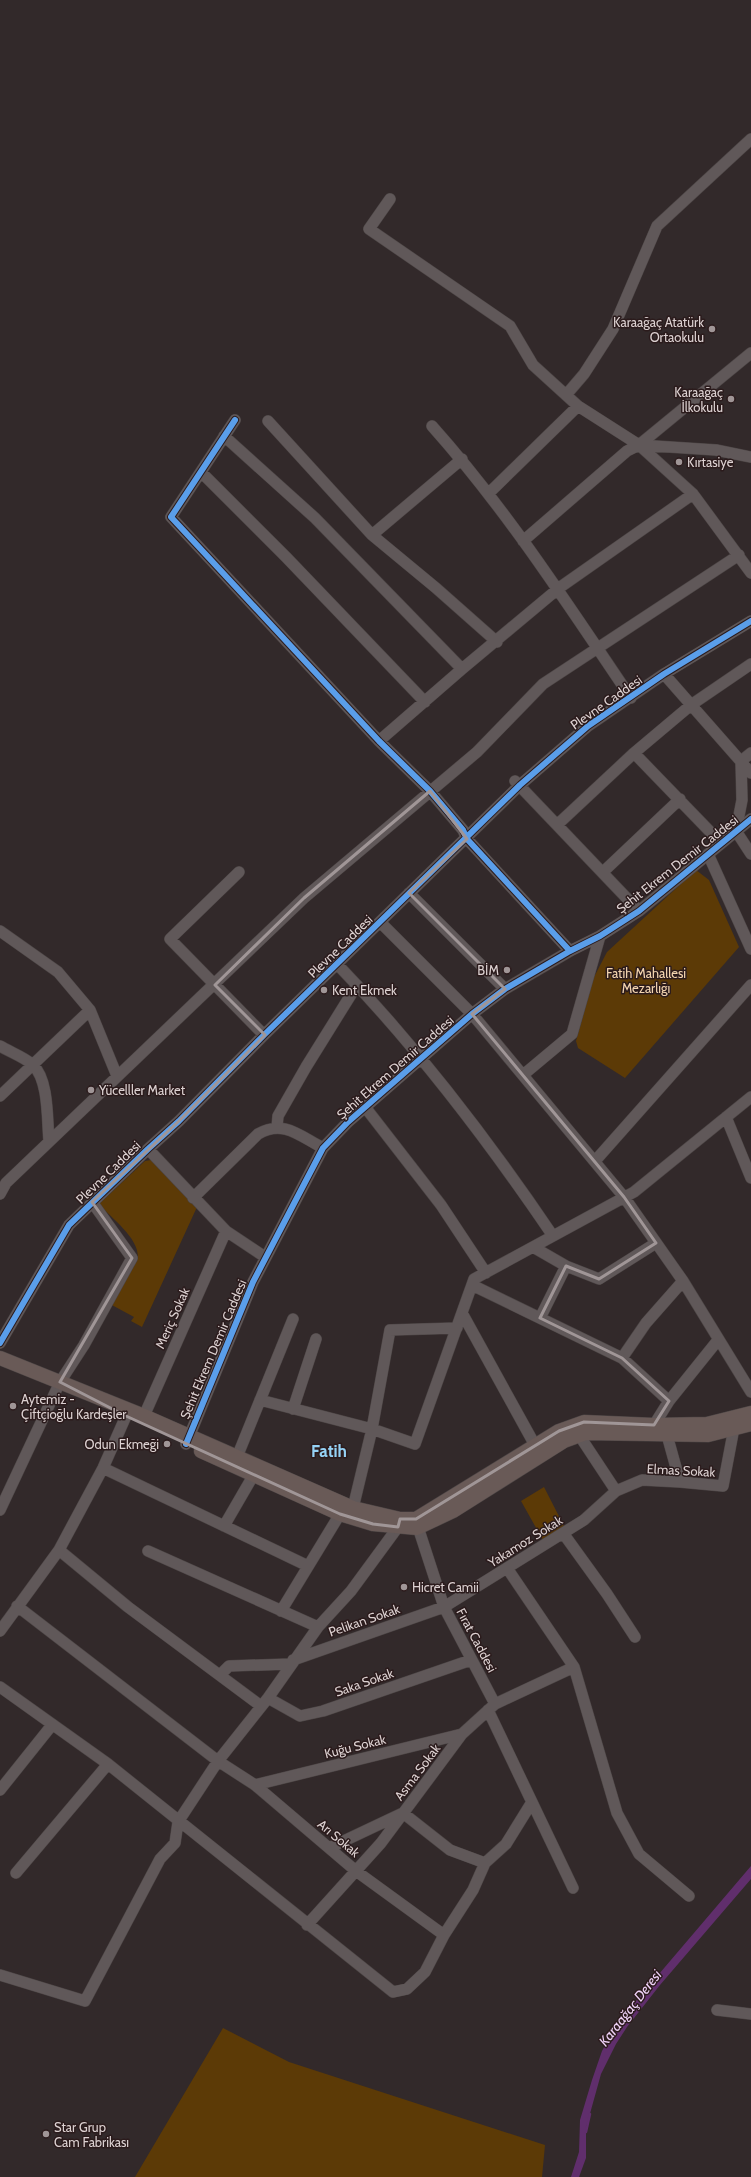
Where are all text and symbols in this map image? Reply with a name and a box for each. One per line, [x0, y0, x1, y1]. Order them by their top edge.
place label: Karaağaç Atatürk Ortaokulu [613, 314, 704, 345]
marker: Karaağaç Atatürk Ortaokulu [707, 324, 717, 334]
place label: Karaağaç İlkokulu [674, 384, 723, 415]
marker: Karaağaç İlkokulu [726, 394, 736, 404]
place label: Kırtasiye [687, 454, 734, 470]
marker: Kırtasiye [674, 457, 684, 467]
street label: Plevne Caddesi [567, 671, 645, 733]
street label: Şehit Ekrem Demir Caddesi [613, 812, 741, 916]
street label: Plevne Caddesi [304, 911, 376, 981]
place label: BİM [477, 962, 499, 978]
marker: BİM [502, 965, 512, 975]
park label: Fatih Mahallesi Mezarlığı [606, 965, 686, 996]
place label: Kent Ekmek [332, 982, 397, 998]
marker: Kent Ekmek [319, 985, 329, 995]
street label: Şehit Ekrem Demir Caddesi [333, 1012, 457, 1122]
place label: Yücelller Market [98, 1082, 186, 1098]
marker: Yücelller Market [86, 1085, 96, 1095]
street label: Plevne Caddesi [72, 1137, 144, 1207]
street label: Şehit Ekrem Demir Caddesi [176, 1277, 250, 1421]
street label: Meriç Sokak [151, 1285, 193, 1351]
place label: Aytemiz - Çiftçioğlu Kardeşler [21, 1391, 127, 1422]
marker: Aytemiz - Çiftçioğlu Kardeşler [8, 1401, 18, 1411]
place label: Odun Ekmeği [85, 1436, 159, 1452]
marker: Odun Ekmeği [162, 1439, 172, 1449]
district label: Fatih [311, 1441, 347, 1461]
street label: Elmas Sokak [646, 1460, 716, 1480]
street label: Yakamoz Sokak [484, 1512, 565, 1571]
place label: Hicret Camii [412, 1579, 479, 1595]
marker: Hicret Camii [399, 1582, 409, 1592]
street label: Pelikan Sokak [326, 1600, 402, 1640]
street label: Fırat Caddesi [453, 1605, 501, 1675]
street label: Saka Sokak [332, 1664, 396, 1700]
street label: Kuğu Sokak [323, 1731, 387, 1761]
street label: Asma Sokak [391, 1740, 444, 1803]
street label: Arı Sokak [315, 1816, 364, 1860]
water label: Karaağaç Deresi [595, 1965, 666, 2050]
place label: Star Grup Cam Fabrikası [54, 2119, 129, 2150]
marker: Star Grup Cam Fabrikası [41, 2129, 51, 2139]

